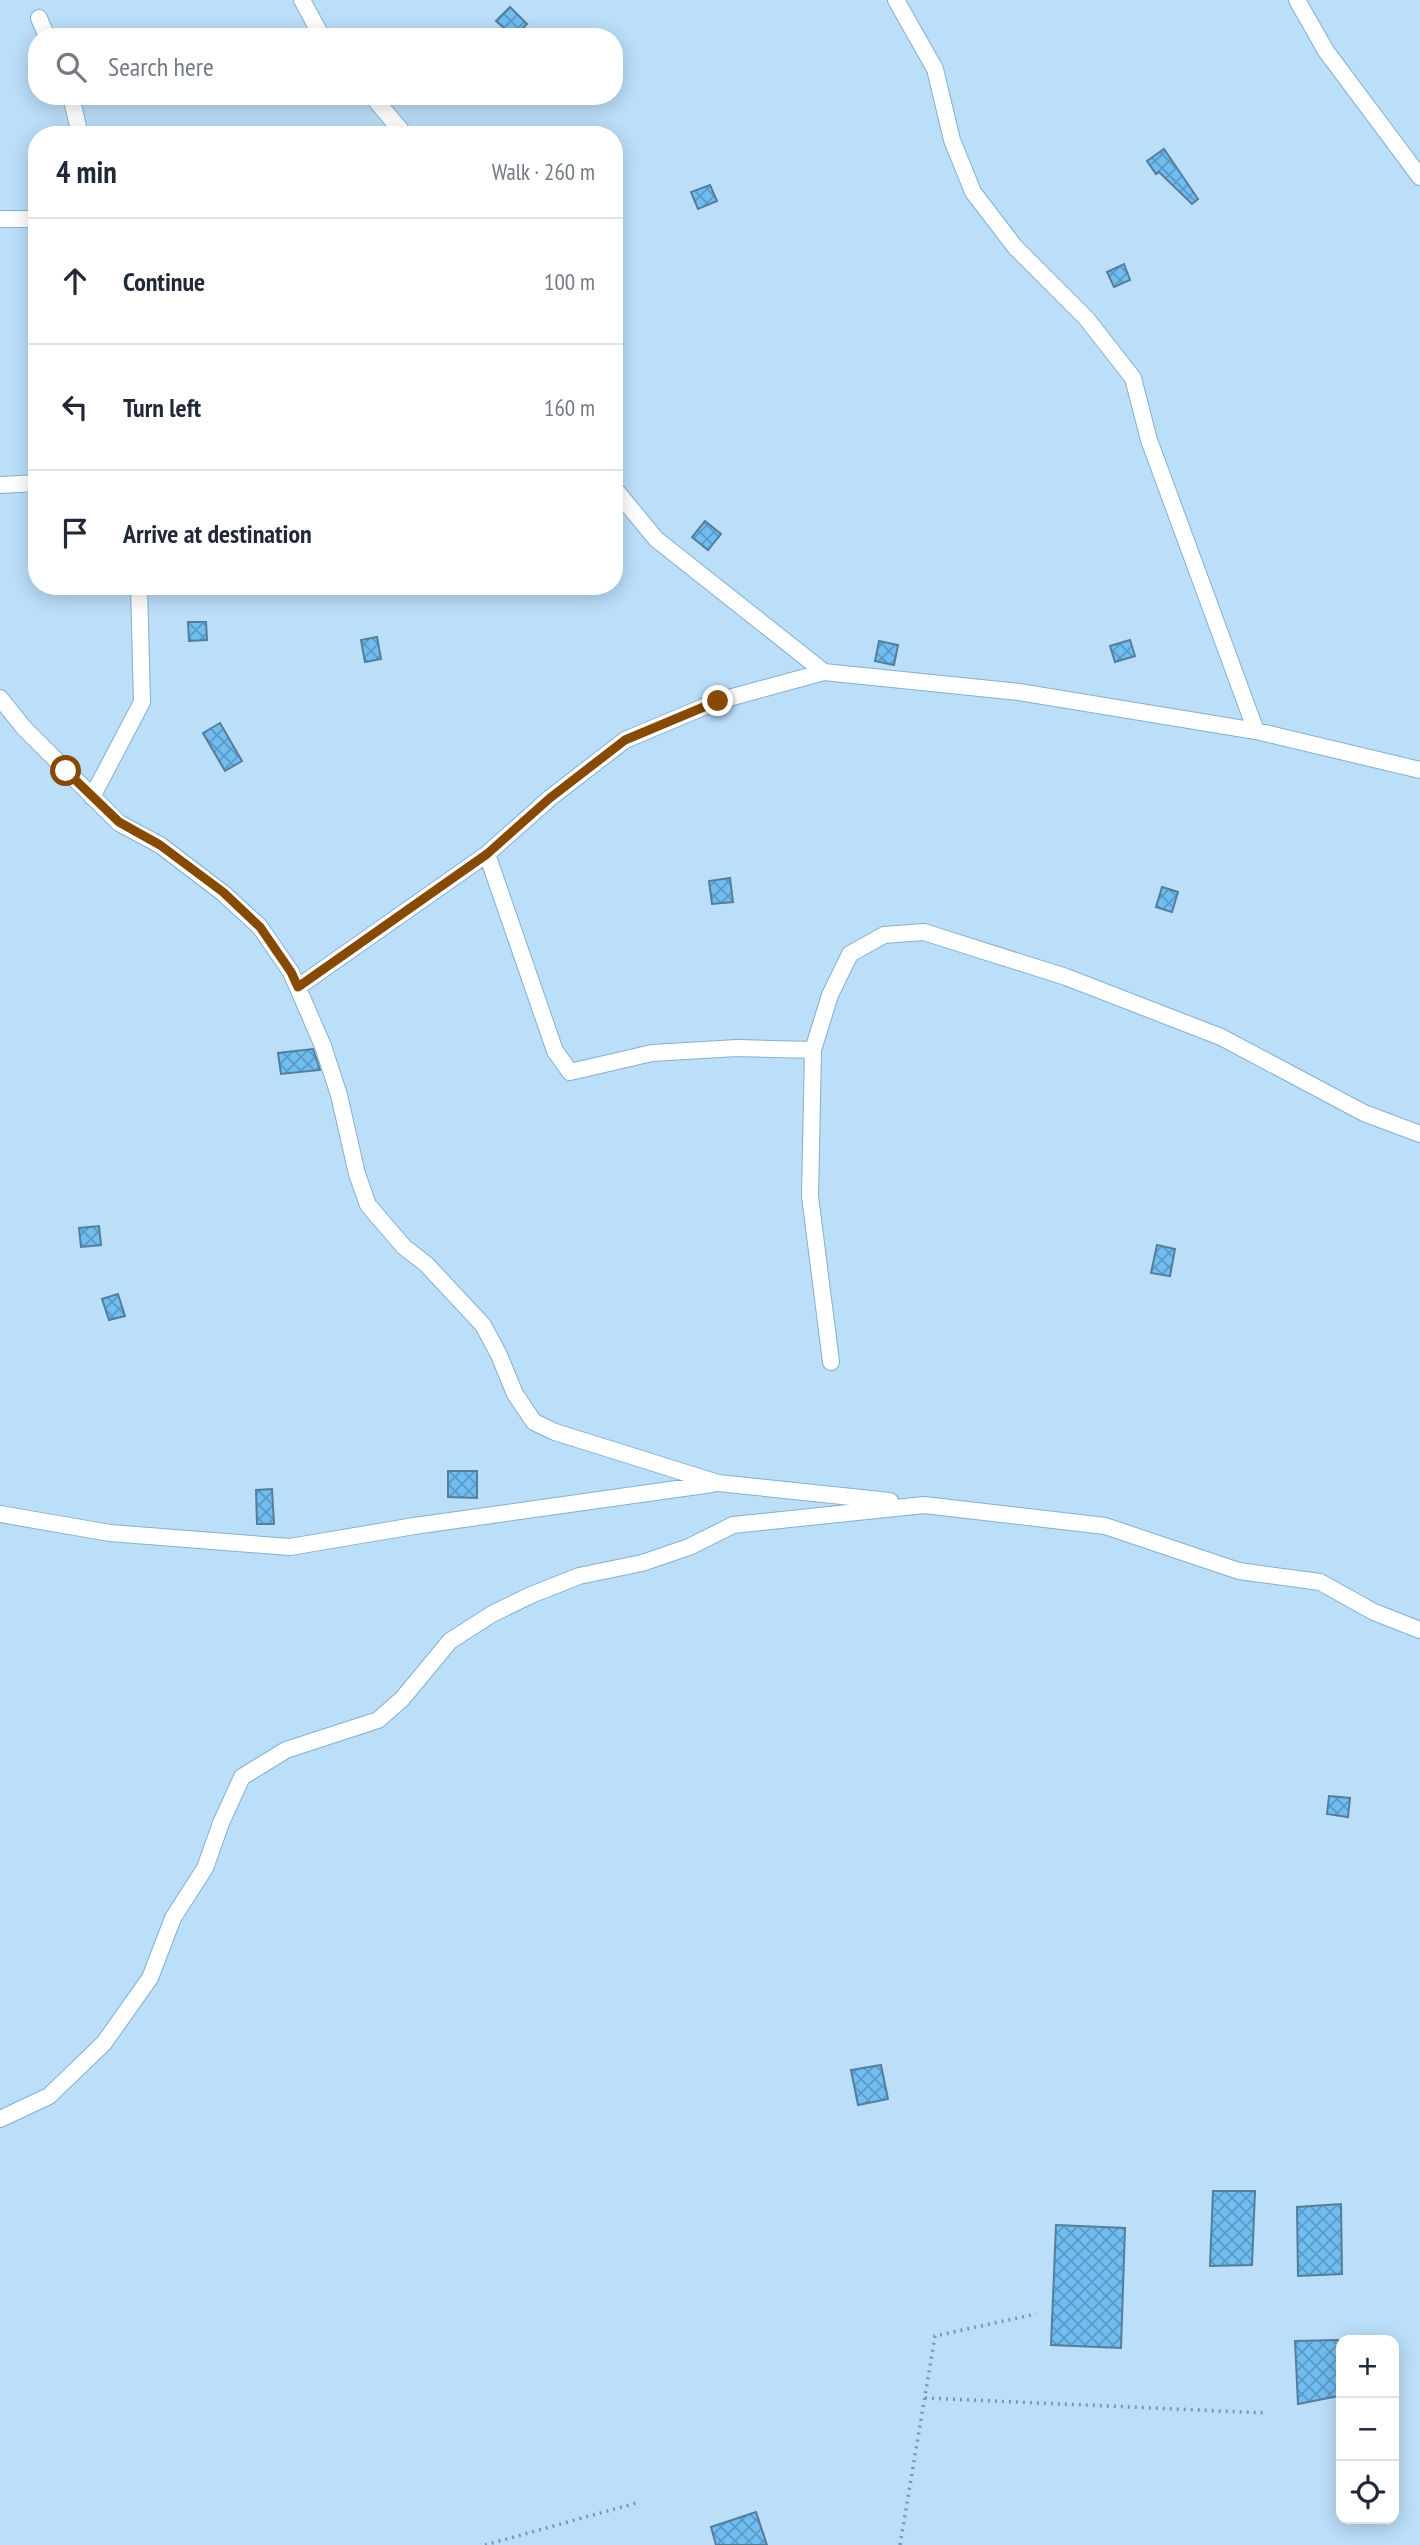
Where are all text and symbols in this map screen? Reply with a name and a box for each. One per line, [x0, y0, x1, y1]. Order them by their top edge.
search box [28, 28, 623, 105]
icon: search [52, 48, 90, 86]
text: Search here [108, 50, 214, 83]
text: 4 min [56, 152, 117, 191]
text: Walk · 260 m [492, 157, 595, 186]
icon: ahead [56, 262, 94, 300]
text: Continue [123, 265, 205, 298]
text: 100 m [544, 267, 595, 296]
icon: left [56, 388, 94, 426]
text: Turn left [123, 391, 201, 424]
text: 160 m [544, 393, 595, 422]
icon: arrive [56, 514, 94, 552]
text: Arrive at destination [123, 517, 312, 550]
route end [702, 685, 733, 716]
route start [50, 755, 81, 786]
map controls [1336, 2335, 1399, 2524]
button: + [1336, 2335, 1399, 2398]
button: − [1336, 2398, 1399, 2461]
button: locate [1336, 2461, 1399, 2524]

